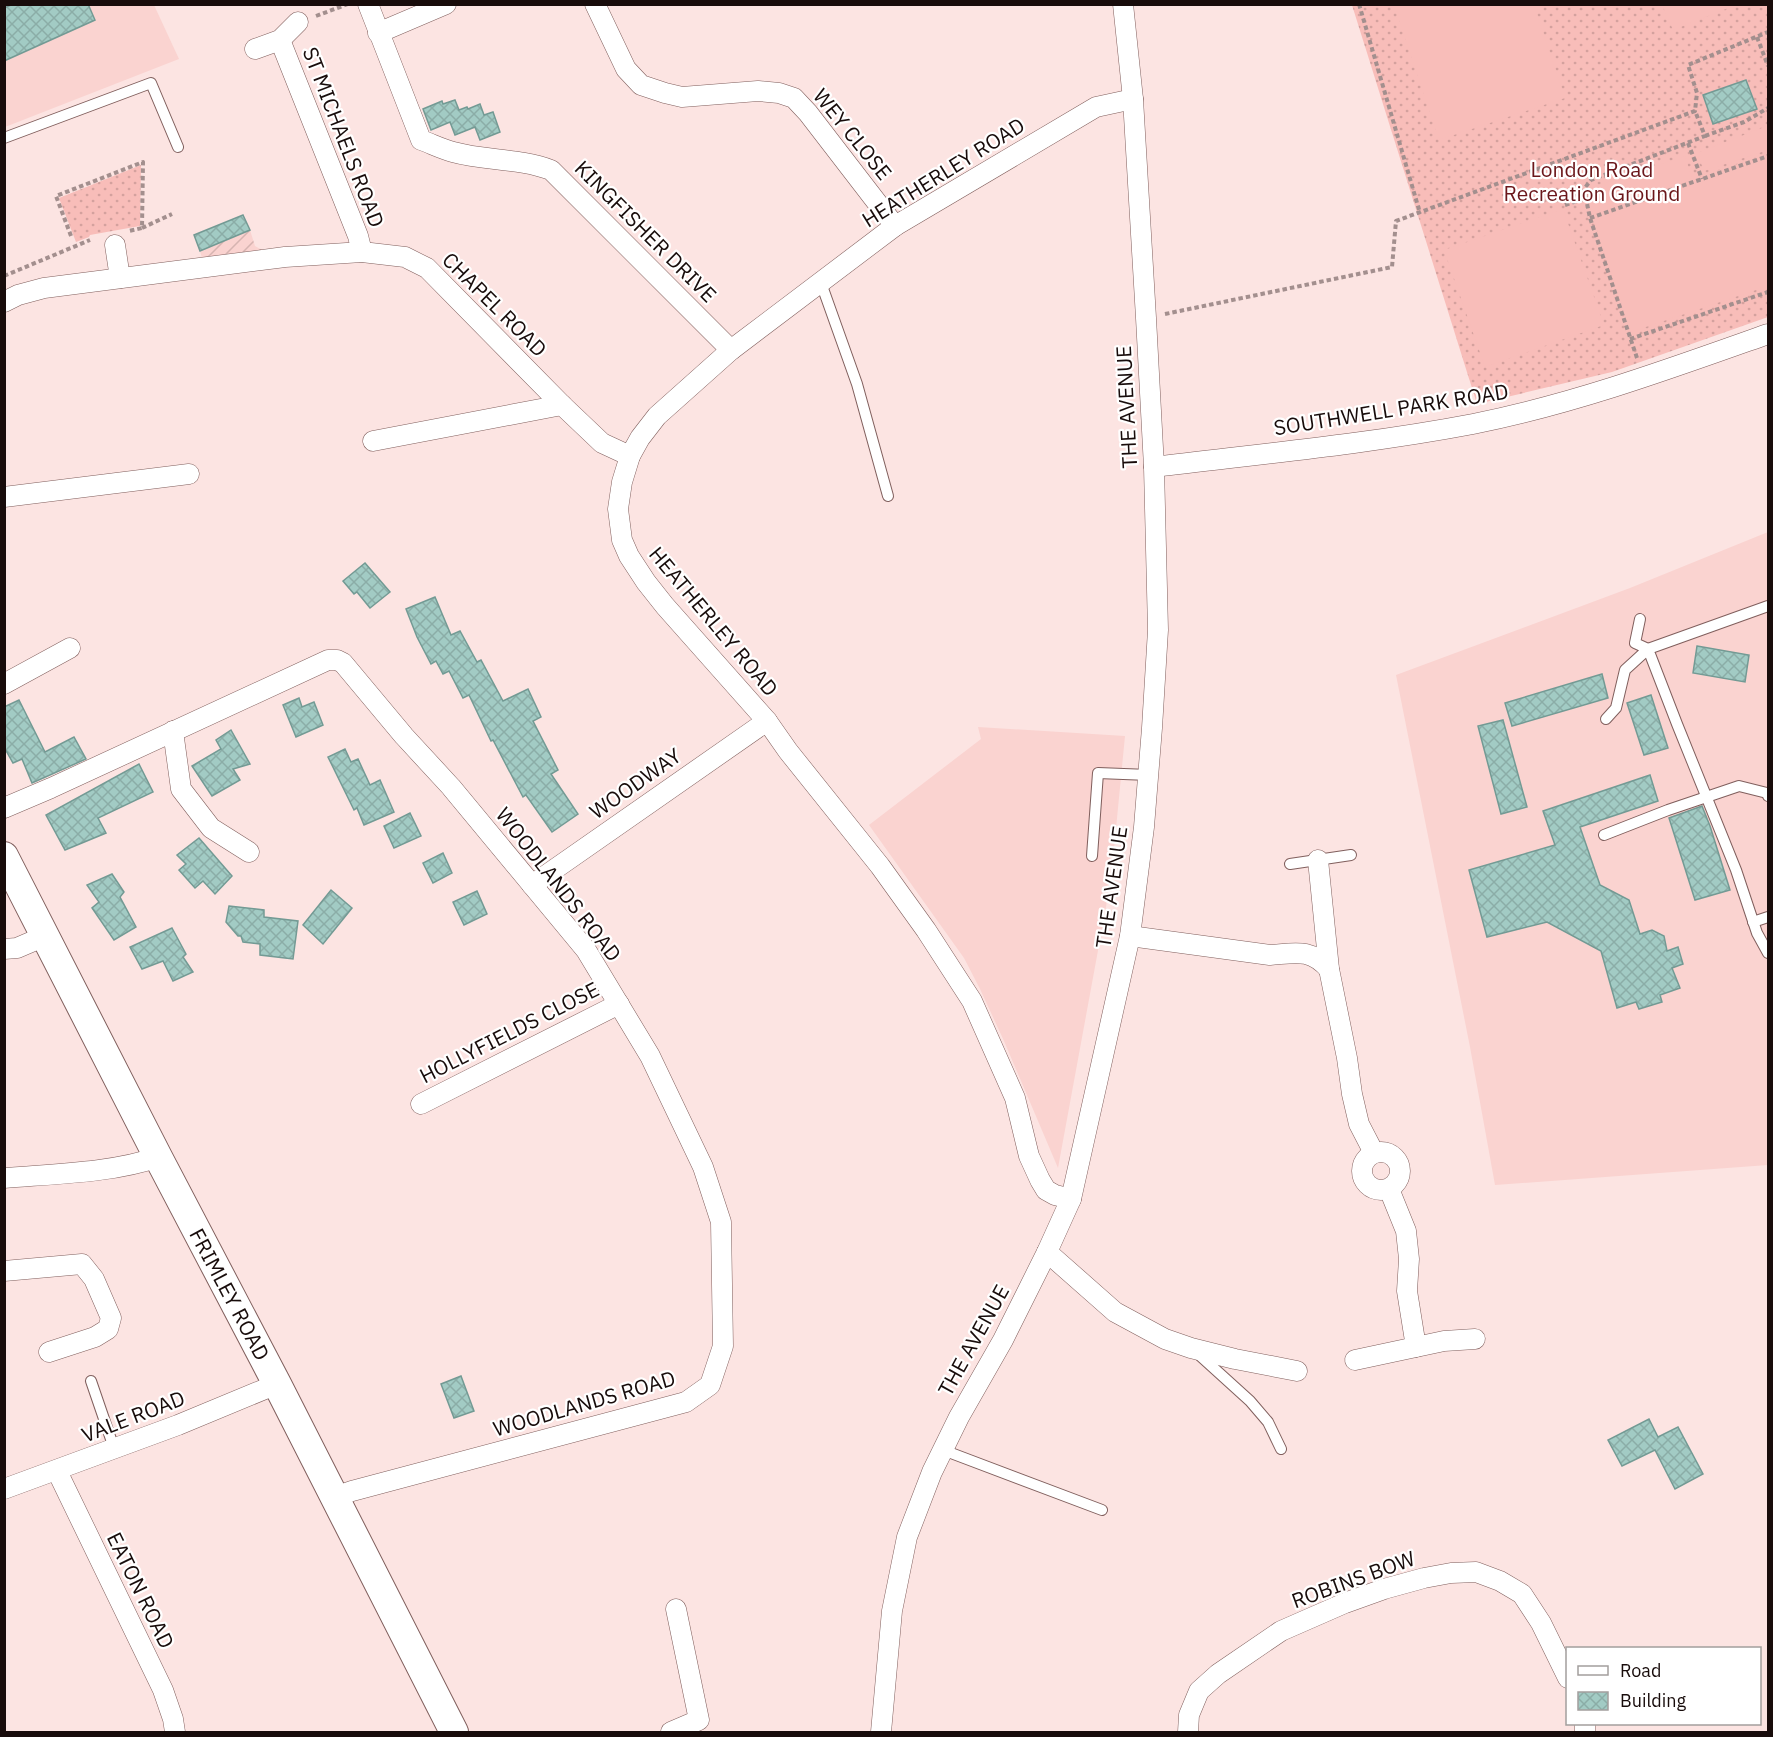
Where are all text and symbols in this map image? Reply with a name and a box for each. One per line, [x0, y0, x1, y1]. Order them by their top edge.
street label: ST MICHAELS ROAD [297, 43, 391, 231]
street label: WEY CLOSE [807, 82, 899, 186]
street label: HEATHERLEY ROAD [856, 111, 1030, 233]
street label: KINGFISHER DRIVE [569, 154, 723, 308]
park label: London Road Recreation Ground [1504, 155, 1680, 207]
street label: CHAPEL ROAD [437, 246, 553, 362]
street label: THE AVENUE [1109, 345, 1143, 469]
street label: SOUTHWELL PARK ROAD [1272, 377, 1510, 441]
street label: HEATHERLEY ROAD [643, 540, 785, 702]
street label: WOODWAY [584, 741, 687, 825]
street label: WOODLANDS ROAD [490, 801, 628, 967]
street label: THE AVENUE [1089, 824, 1133, 950]
street label: HOLLYFIELDS CLOSE [414, 975, 604, 1089]
street label: FRIMLEY ROAD [183, 1223, 277, 1365]
street label: THE AVENUE [931, 1279, 1015, 1401]
street label: WOODLANDS ROAD [490, 1364, 678, 1442]
street label: VALE ROAD [77, 1383, 189, 1449]
street label: EATON ROAD [101, 1527, 181, 1653]
street label: ROBINS BOW [1287, 1544, 1419, 1614]
legend [1566, 1647, 1761, 1725]
text: Road [1620, 1659, 1661, 1682]
text: Building [1620, 1689, 1687, 1712]

